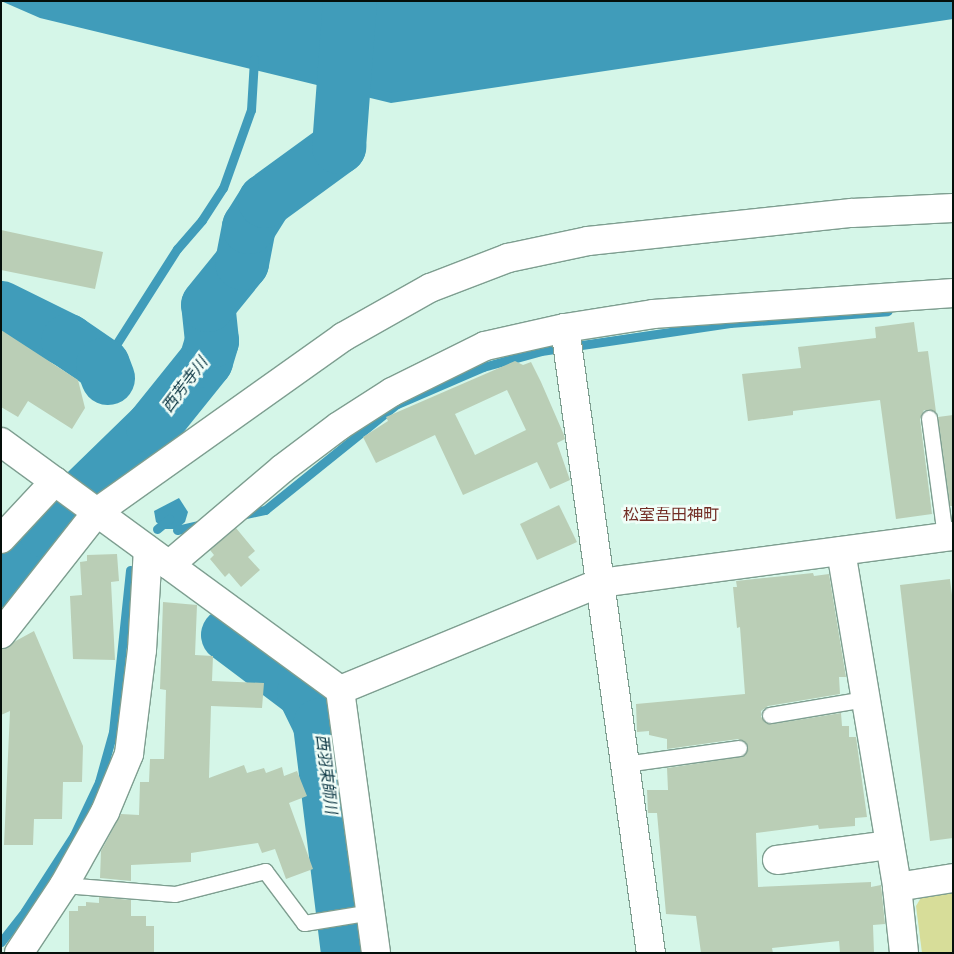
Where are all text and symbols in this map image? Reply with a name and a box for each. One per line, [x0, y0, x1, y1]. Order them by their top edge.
water label: 西芳寺川 [158, 354, 212, 416]
district label: 松室吾田神町 [623, 505, 719, 525]
water label: 西羽束師川 [312, 733, 340, 815]

